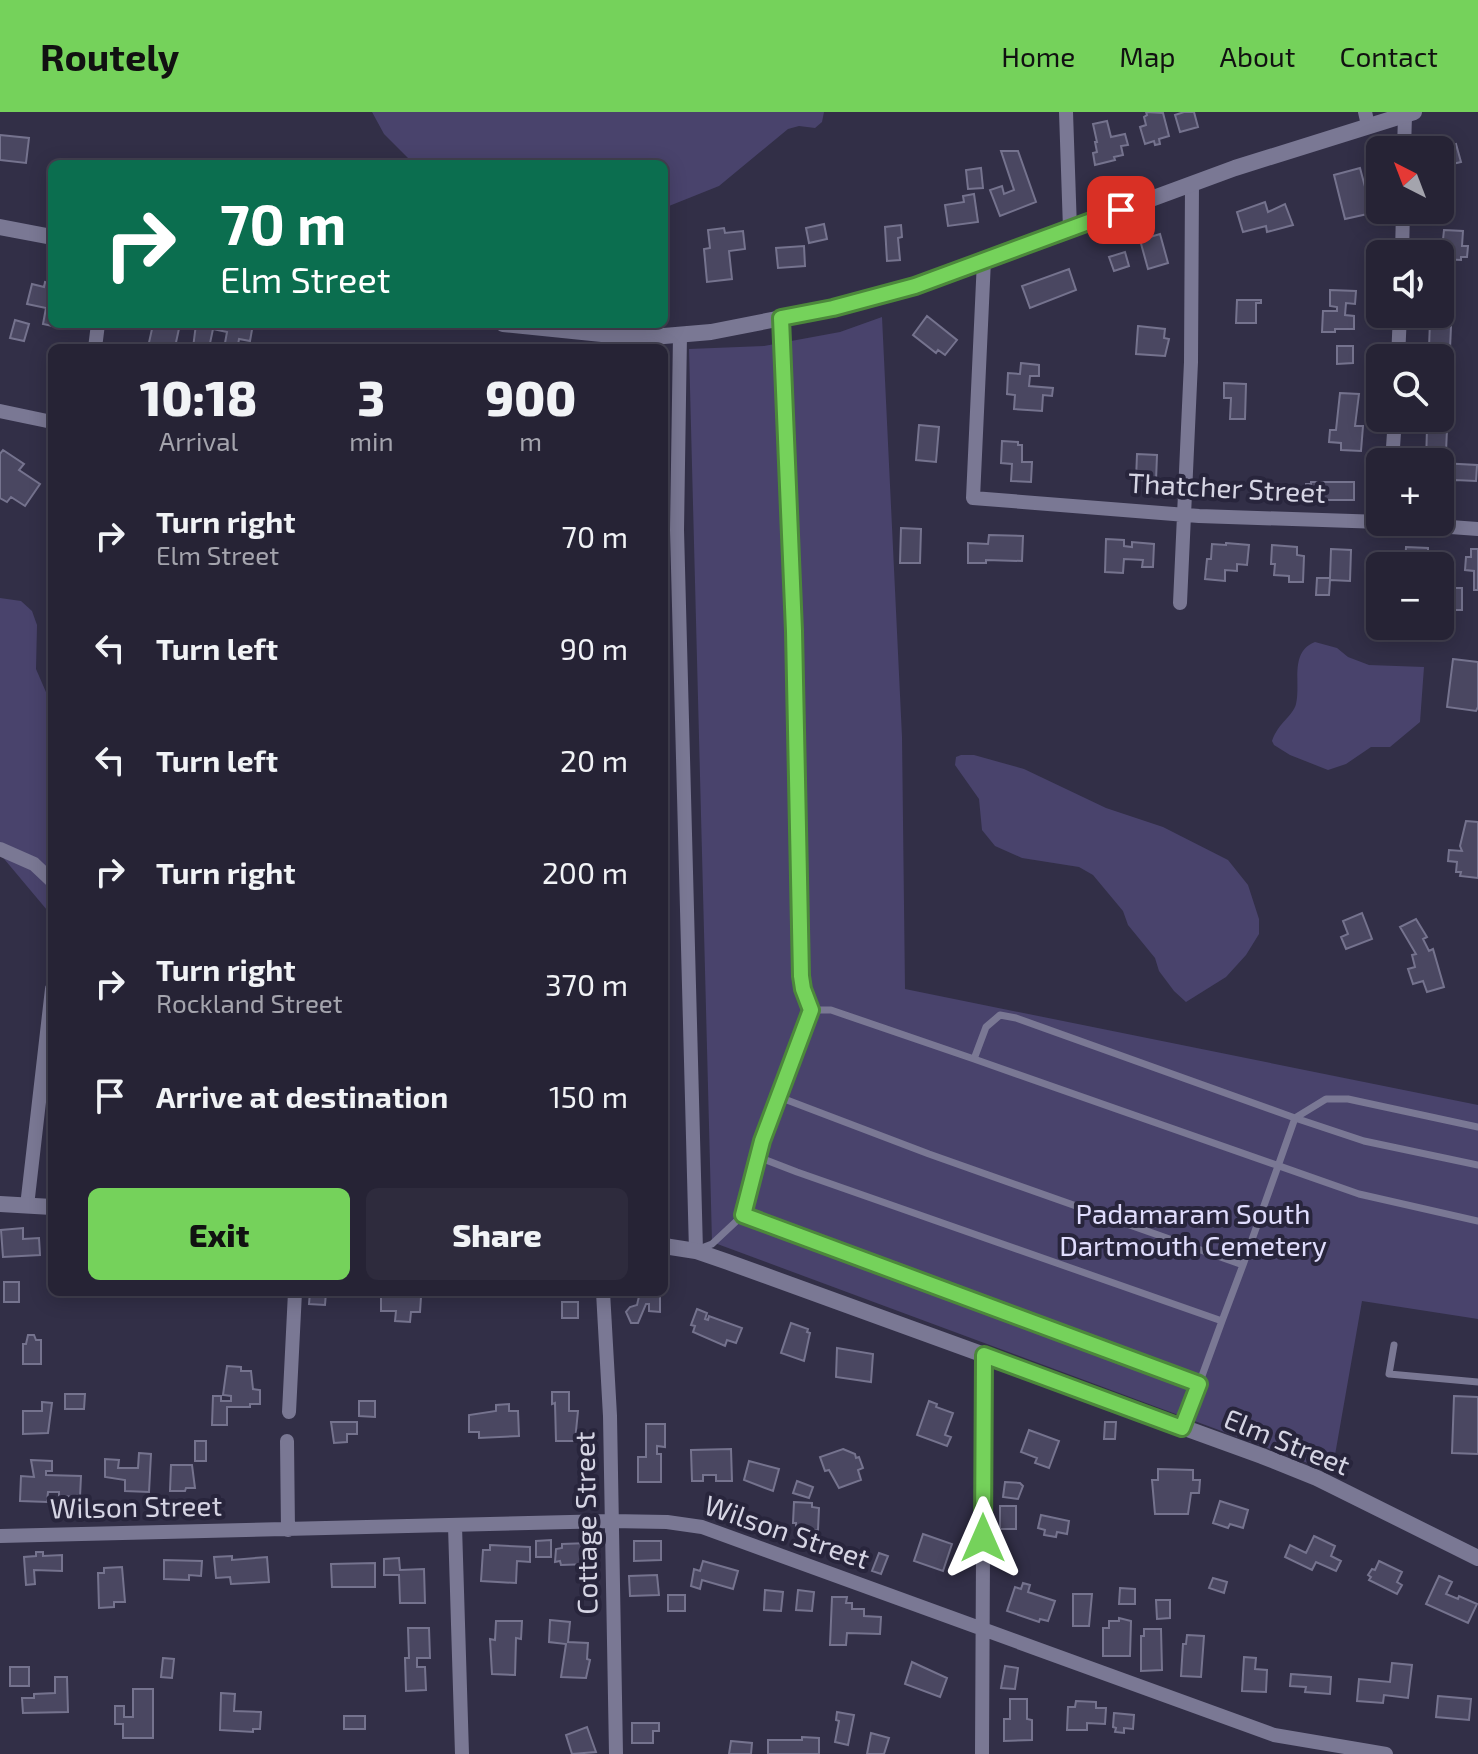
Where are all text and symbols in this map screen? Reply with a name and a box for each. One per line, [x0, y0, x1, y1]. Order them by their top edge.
text: Routely [40, 33, 179, 79]
text: Home [1001, 39, 1075, 73]
text: Map [1119, 39, 1176, 73]
text: About [1220, 39, 1295, 73]
text: Contact [1339, 39, 1438, 73]
north arrow [1366, 136, 1454, 224]
map controls [1366, 136, 1454, 640]
pin [1087, 176, 1155, 244]
icon: arrive [1099, 188, 1143, 232]
text: 70 m [220, 189, 346, 256]
icon: right [88, 192, 192, 296]
button: sound [1366, 240, 1454, 328]
text: Elm Street [220, 257, 390, 300]
button: search [1366, 344, 1454, 432]
text: 10:18 [140, 368, 257, 426]
text: 3 [358, 368, 385, 426]
text: 900 [485, 368, 576, 426]
text: Arrival [159, 425, 238, 456]
text: min [349, 425, 394, 456]
text: m [519, 425, 542, 456]
button: + [1366, 448, 1454, 536]
street label: Thatcher Street [1127, 465, 1327, 509]
text: Turn right [156, 503, 296, 539]
icon: right [88, 514, 132, 558]
text: 70 m [562, 518, 628, 554]
text: Elm Street [156, 539, 279, 570]
button: − [1366, 552, 1454, 640]
icon: left [88, 626, 132, 670]
text: Turn left [156, 630, 278, 666]
text: 90 m [560, 630, 628, 666]
icon: left [88, 738, 132, 782]
text: Turn left [156, 742, 278, 778]
text: 20 m [560, 742, 628, 778]
icon: right [88, 850, 132, 894]
text: Turn right [156, 854, 296, 890]
text: 200 m [542, 854, 628, 890]
text: Turn right [156, 951, 296, 987]
icon: right [88, 962, 132, 1006]
text: 370 m [545, 966, 628, 1002]
text: Rockland Street [156, 987, 343, 1018]
icon: arrive [88, 1074, 132, 1118]
text: Arrive at destination [156, 1078, 448, 1114]
text: 150 m [549, 1078, 628, 1114]
button: Exit [88, 1188, 350, 1280]
button: Share [366, 1188, 628, 1280]
park label: Padamaram South Dartmouth Cemetery [1059, 1196, 1327, 1262]
street label: Elm Street [1220, 1400, 1355, 1482]
street label: Cottage Street [566, 1431, 604, 1615]
street label: Wilson Street [50, 1487, 222, 1525]
street label: Wilson Street [700, 1487, 874, 1575]
position arrow [941, 1496, 1025, 1580]

